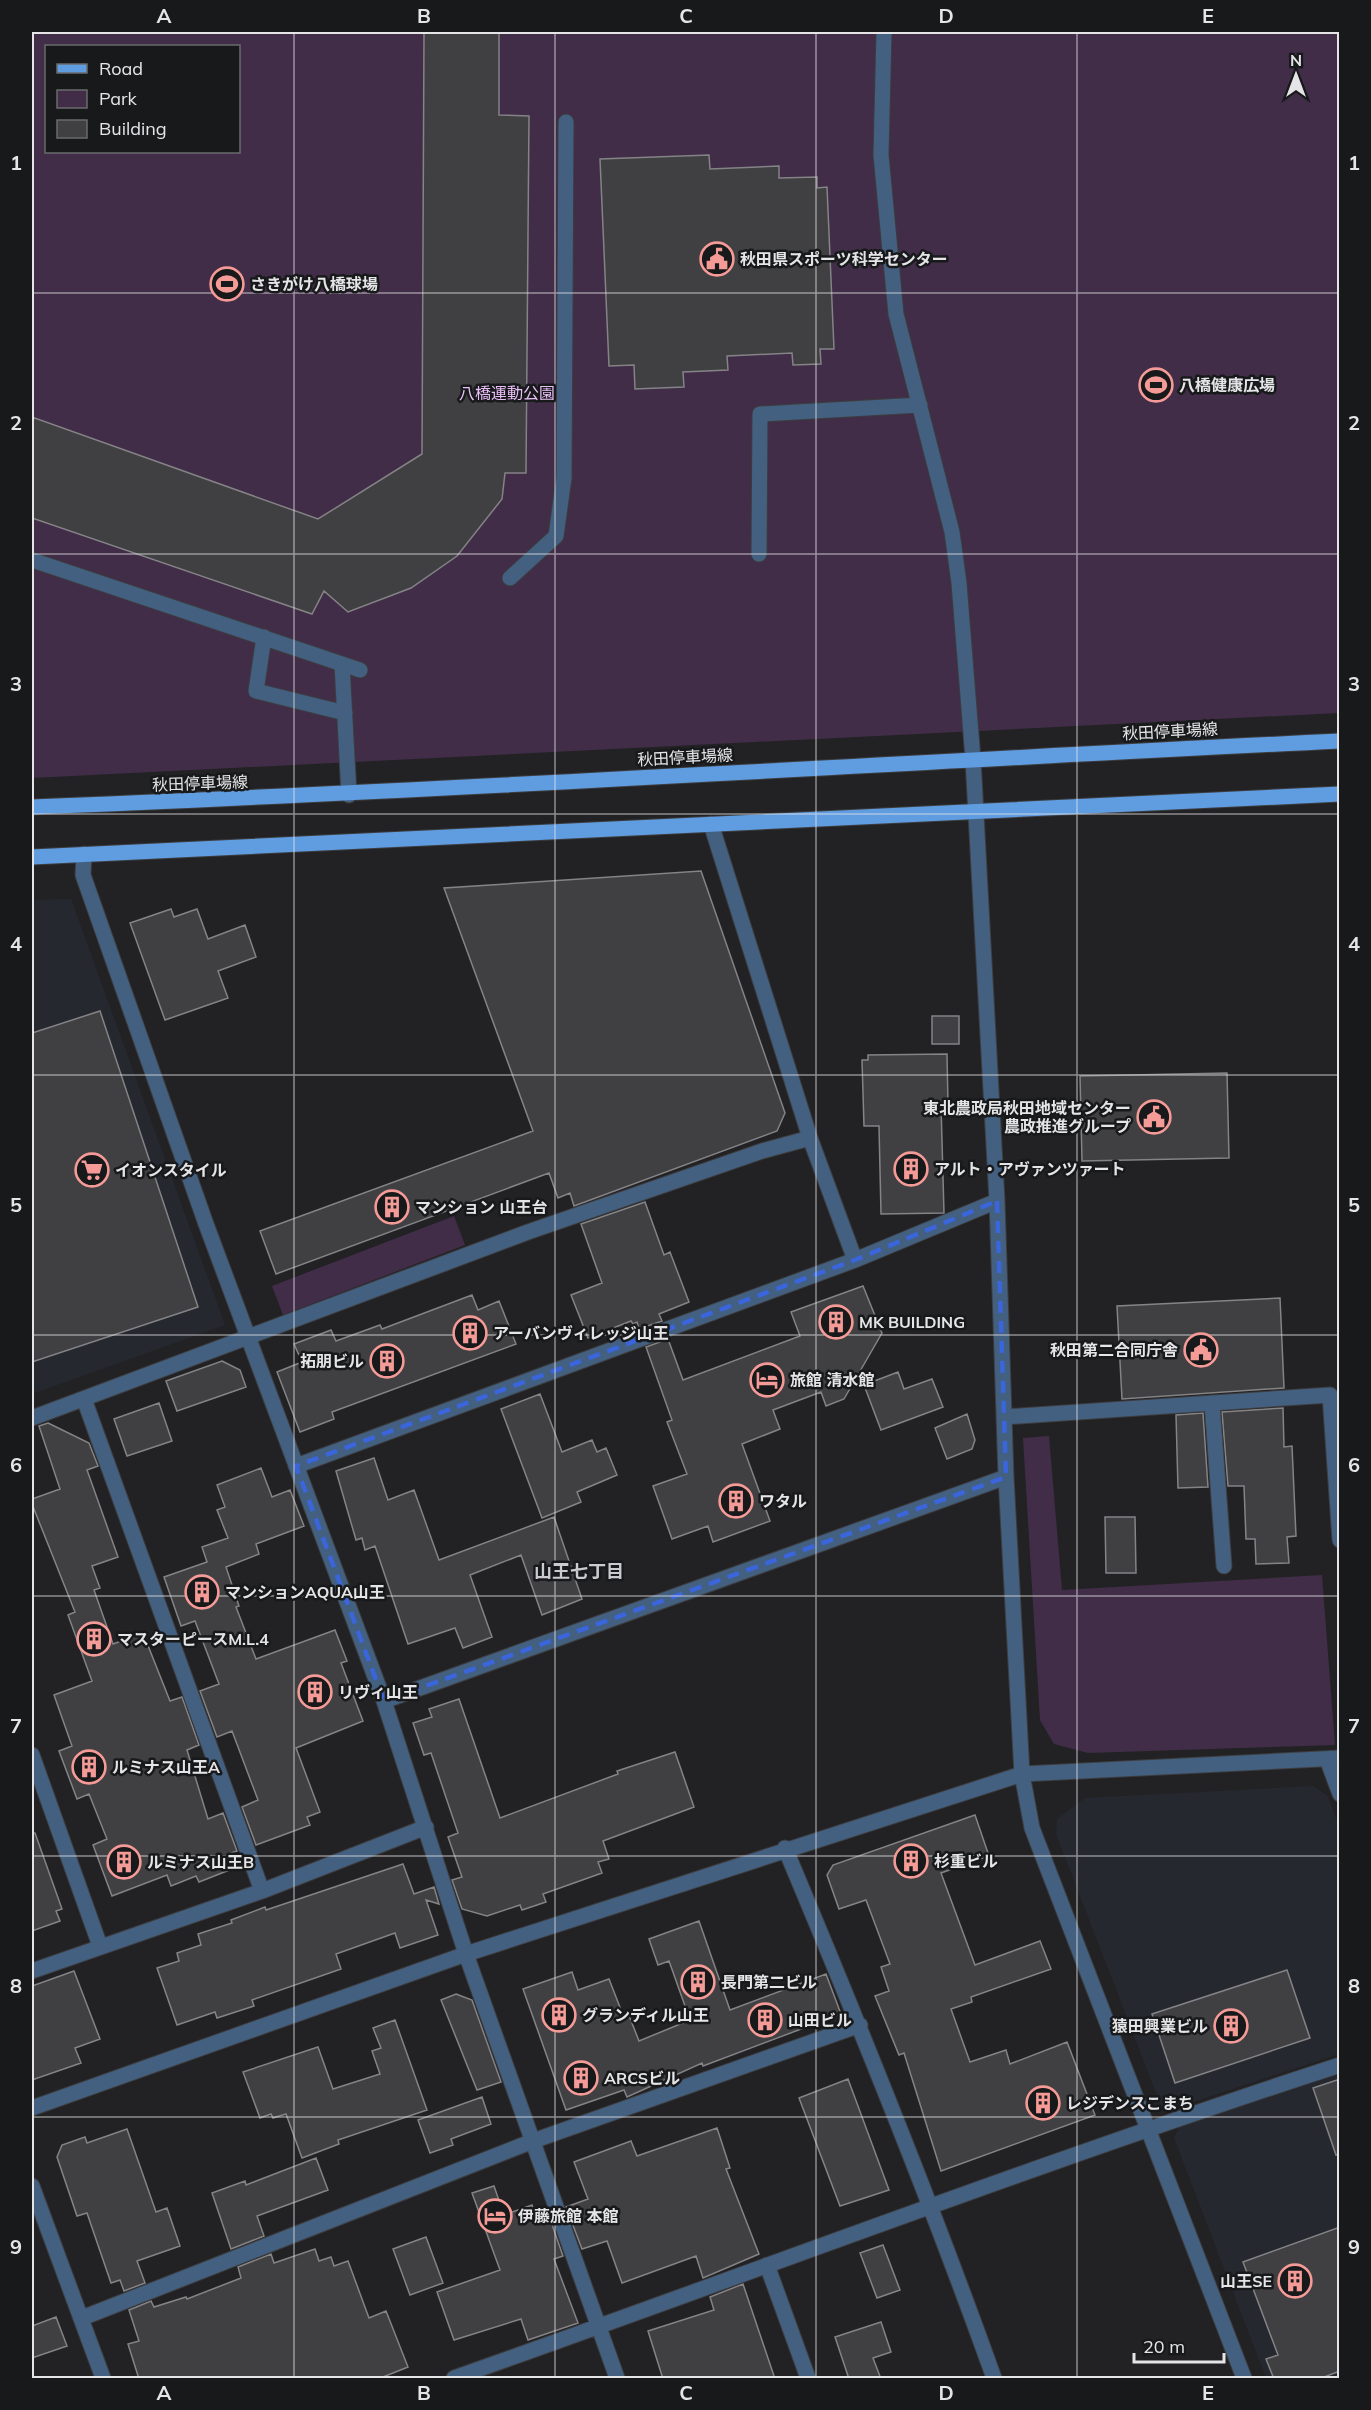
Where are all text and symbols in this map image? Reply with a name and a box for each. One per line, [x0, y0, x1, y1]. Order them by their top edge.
text: A [157, 3, 172, 28]
text: B [417, 3, 431, 28]
text: C [679, 3, 693, 28]
text: D [938, 3, 954, 28]
text: E [1202, 3, 1214, 28]
legend [45, 45, 240, 153]
north arrow [1266, 45, 1326, 105]
text: N [1290, 50, 1302, 70]
text: Road [99, 57, 143, 80]
text: Park [99, 87, 138, 110]
text: Building [99, 117, 167, 140]
text: 1 [10, 150, 22, 175]
text: 1 [1348, 150, 1360, 175]
public building icon: 秋田県スポーツ科学センター [699, 241, 735, 277]
place label: 秋田県スポーツ科学センター [740, 249, 948, 269]
sports icon: さきがけ八橋球場 [209, 266, 245, 302]
place label: さきがけ八橋球場 [250, 274, 378, 294]
sports icon: 八橋健康広場 [1138, 367, 1174, 403]
place label: 八橋健康広場 [1179, 375, 1275, 395]
park label: 八橋運動公園 [459, 383, 555, 403]
text: 2 [10, 410, 22, 435]
text: 2 [1348, 410, 1360, 435]
text: 3 [10, 671, 22, 696]
text: 3 [1348, 671, 1360, 696]
street label: 秋田停車場線 [1122, 719, 1218, 743]
street label: 秋田停車場線 [637, 745, 733, 769]
street label: 秋田停車場線 [152, 771, 248, 795]
text: 4 [10, 931, 22, 956]
text: 4 [1348, 931, 1360, 956]
place label: 東北農政局秋田地域センター 農政推進グループ [923, 1098, 1131, 1136]
public building icon: 東北農政局秋田地域センター 農政推進グループ [1136, 1099, 1172, 1135]
building icon: アルト・アヴァンツァート [893, 1151, 929, 1187]
supermarket icon: イオンスタイル [74, 1152, 110, 1188]
place label: アルト・アヴァンツァート [934, 1159, 1126, 1179]
place label: イオンスタイル [115, 1160, 227, 1180]
building icon: マンション 山王台 [374, 1189, 410, 1225]
text: 5 [10, 1192, 22, 1217]
text: 5 [1348, 1192, 1360, 1217]
place label: マンション 山王台 [415, 1197, 547, 1217]
building icon: MK BUILDING [818, 1304, 854, 1340]
place label: MK BUILDING [859, 1312, 965, 1332]
building icon: アーバンヴィレッジ山王 [452, 1315, 488, 1351]
place label: アーバンヴィレッジ山王 [493, 1323, 669, 1343]
public building icon: 秋田第二合同庁舎 [1183, 1332, 1219, 1368]
place label: 秋田第二合同庁舎 [1050, 1340, 1178, 1360]
building icon: 拓朋ビル [369, 1343, 405, 1379]
place label: 拓朋ビル [300, 1351, 364, 1371]
hotel icon: 旅館 清水館 [749, 1362, 785, 1398]
place label: 旅館 清水館 [790, 1370, 874, 1390]
text: 6 [10, 1452, 22, 1477]
text: 6 [1348, 1452, 1360, 1477]
building icon: ワタル [718, 1483, 754, 1519]
place label: ワタル [759, 1491, 807, 1511]
district label: 山王七丁目 [534, 1560, 624, 1583]
building icon: マンションAQUA山王 [184, 1574, 220, 1610]
place label: マンションAQUA山王 [225, 1582, 385, 1602]
building icon: マスターピースM.L.4 [76, 1621, 112, 1657]
place label: マスターピースM.L.4 [117, 1629, 269, 1649]
building icon: リヴィ山王 [297, 1674, 333, 1710]
place label: リヴィ山王 [338, 1682, 418, 1702]
text: 7 [10, 1713, 22, 1738]
text: 7 [1348, 1713, 1360, 1738]
building icon: ルミナス山王A [71, 1749, 107, 1785]
place label: ルミナス山王A [112, 1757, 220, 1777]
building icon: 杉重ビル [893, 1843, 929, 1879]
building icon: ルミナス山王B [106, 1844, 142, 1880]
place label: 杉重ビル [934, 1851, 998, 1871]
place label: ルミナス山王B [147, 1852, 254, 1872]
building icon: 長門第二ビル [680, 1964, 716, 2000]
place label: 長門第二ビル [721, 1972, 817, 1992]
text: 8 [10, 1973, 22, 1998]
text: 8 [1348, 1973, 1360, 1998]
building icon: グランディル山王 [541, 1997, 577, 2033]
building icon: 山田ビル [747, 2002, 783, 2038]
place label: グランディル山王 [582, 2005, 709, 2025]
building icon: 猿田興業ビル [1213, 2008, 1249, 2044]
place label: 山田ビル [788, 2010, 852, 2030]
place label: 猿田興業ビル [1112, 2016, 1208, 2036]
building icon: ARCSビル [563, 2060, 599, 2096]
place label: ARCSビル [604, 2068, 680, 2088]
building icon: レジデンスこまち [1025, 2085, 1061, 2121]
place label: レジデンスこまち [1066, 2093, 1194, 2113]
hotel icon: 伊藤旅館 本館 [477, 2198, 513, 2234]
place label: 伊藤旅館 本館 [517, 2206, 618, 2226]
text: 9 [10, 2234, 22, 2259]
text: 9 [1348, 2234, 1360, 2259]
building icon: 山王SE [1277, 2263, 1313, 2299]
place label: 山王SE [1220, 2271, 1272, 2291]
scale bar [1134, 2326, 1224, 2364]
text: 20 m [1143, 2335, 1185, 2358]
text: A [157, 2380, 172, 2405]
text: B [417, 2380, 431, 2405]
text: C [679, 2380, 693, 2405]
text: D [938, 2380, 954, 2405]
text: E [1202, 2380, 1214, 2405]

